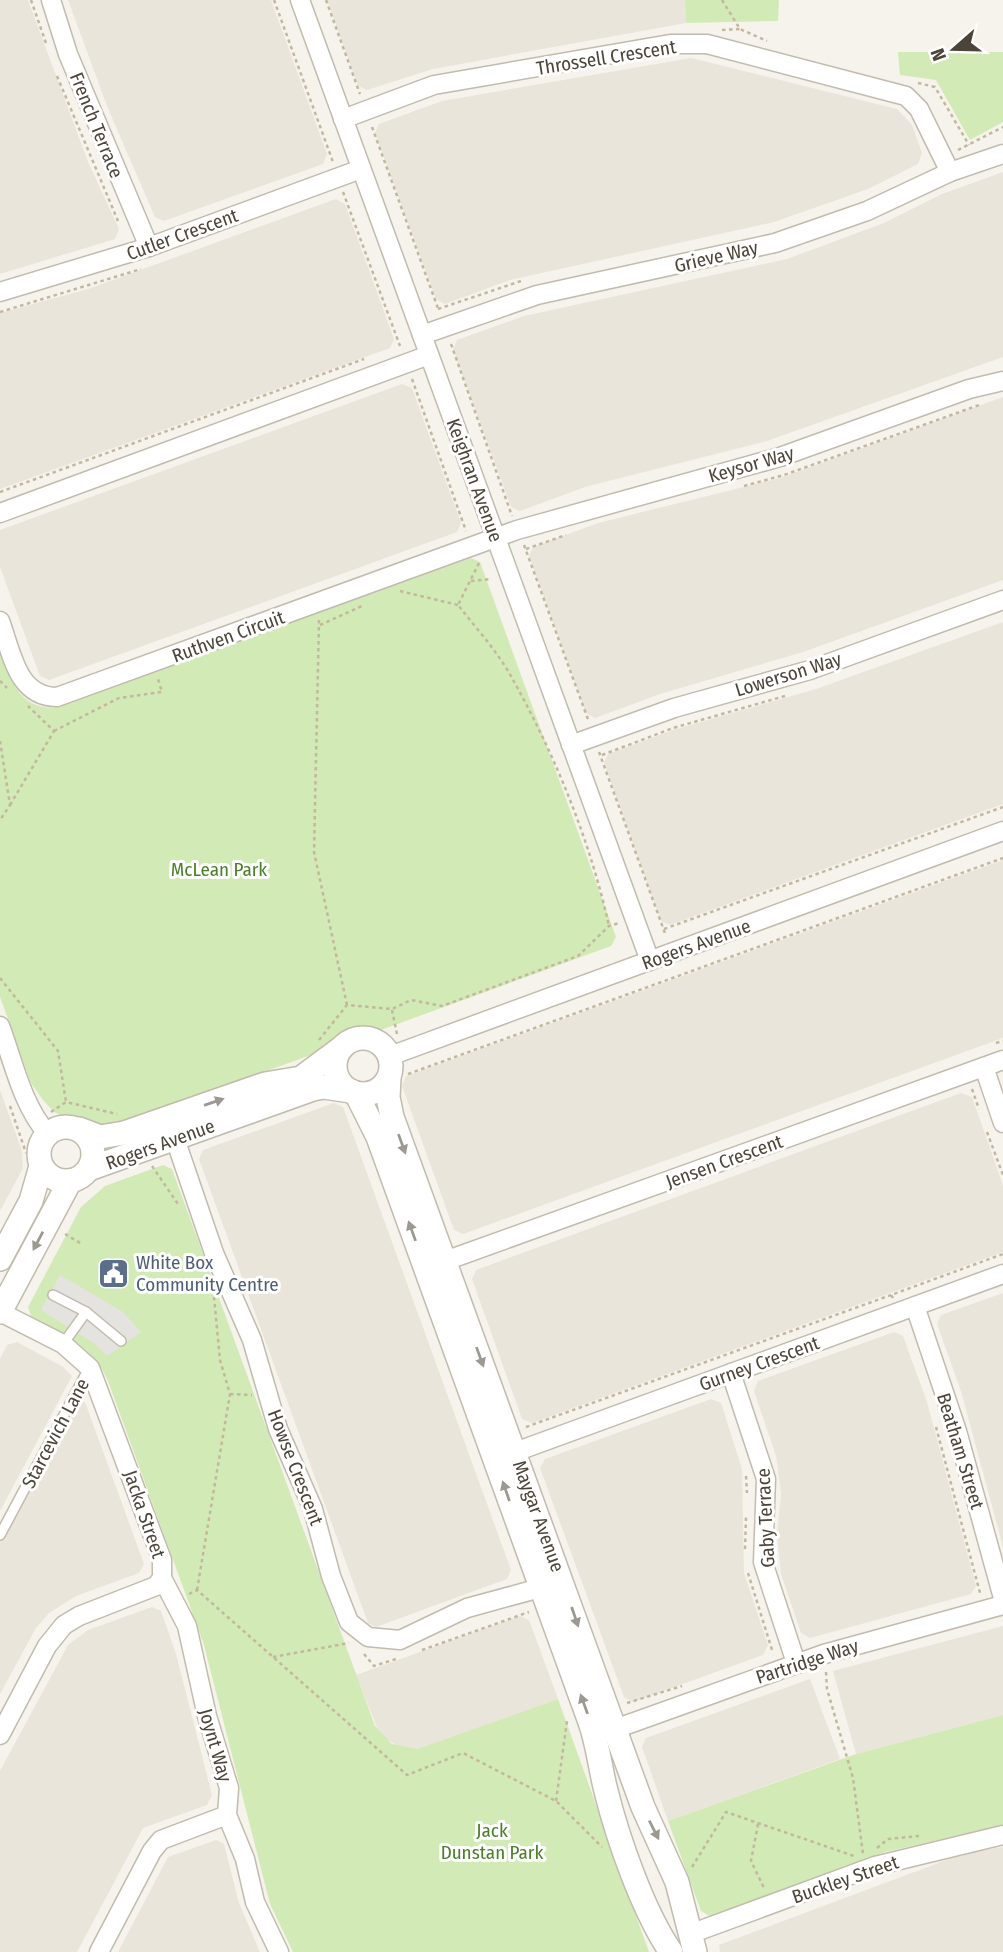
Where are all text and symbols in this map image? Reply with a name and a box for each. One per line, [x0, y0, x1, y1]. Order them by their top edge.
north arrow [919, 14, 989, 84]
street label: Throssell Crescent [535, 35, 678, 80]
text: N [926, 45, 951, 64]
street label: French Terrace [65, 69, 128, 181]
street label: Cutler Crescent [123, 203, 242, 265]
street label: Grieve Way [672, 236, 761, 277]
street label: Keighran Avenue [442, 415, 508, 545]
street label: Keysor Way [706, 441, 797, 488]
street label: Ruthven Circuit [169, 605, 288, 667]
street label: Lowerson Way [732, 647, 845, 702]
park label: McLean Park [171, 858, 267, 881]
street label: Rogers Avenue [639, 914, 754, 975]
one-way arrow [203, 1096, 224, 1107]
street label: Rogers Avenue [103, 1114, 218, 1175]
street label: Jensen Crescent [662, 1129, 787, 1193]
one-way arrow [397, 1133, 408, 1154]
one-way arrow [406, 1220, 417, 1241]
one-way arrow [32, 1231, 43, 1251]
place label: White Box Community Centre [136, 1251, 279, 1296]
public building icon: White Box Community Centre [96, 1256, 130, 1290]
street label: Gurney Crescent [696, 1331, 823, 1396]
one-way arrow [475, 1347, 486, 1368]
street label: Starcevich Lane [17, 1374, 94, 1492]
street label: Beatham Street [932, 1390, 989, 1513]
street label: Howse Crescent [263, 1406, 328, 1529]
street label: Maygar Avenue [508, 1457, 569, 1575]
street label: Jacka Street [119, 1467, 171, 1562]
street label: Gaby Terrace [751, 1468, 780, 1568]
one-way arrow [500, 1480, 511, 1501]
one-way arrow [570, 1606, 581, 1627]
street label: Partridge Way [753, 1634, 862, 1689]
one-way arrow [578, 1694, 589, 1715]
street label: Joynt Way [194, 1706, 237, 1785]
park label: Jack Dunstan Park [441, 1819, 544, 1864]
one-way arrow [648, 1820, 659, 1840]
street label: Buckley Street [789, 1850, 902, 1908]

